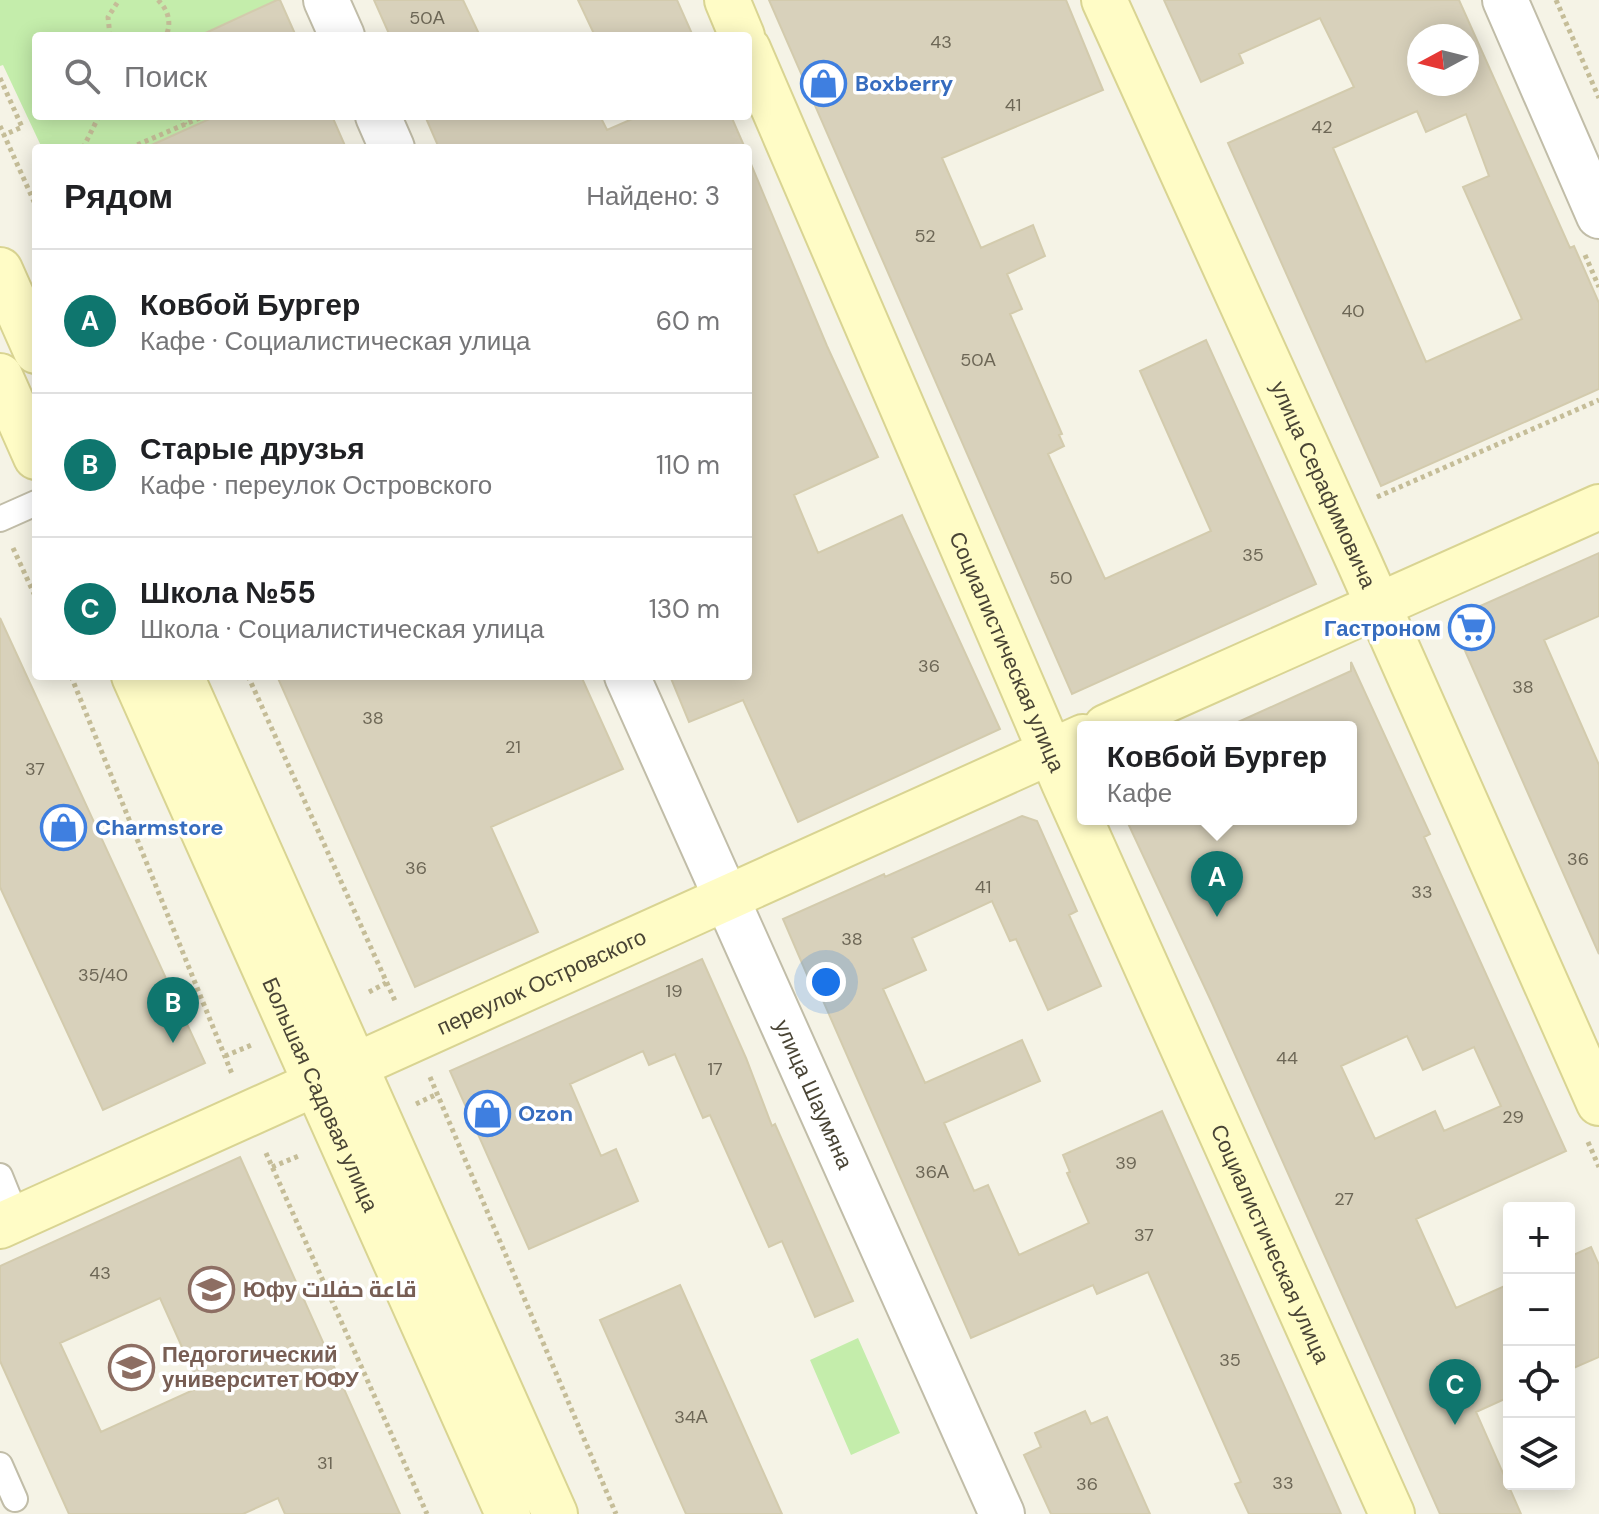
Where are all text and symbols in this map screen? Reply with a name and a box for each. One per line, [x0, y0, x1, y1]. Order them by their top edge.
house number: 50А [409, 6, 445, 30]
north arrow [1407, 24, 1479, 96]
house number: 43 [930, 30, 952, 54]
search box [32, 32, 752, 120]
icon: search [60, 54, 104, 98]
text: Поиск [124, 57, 207, 96]
shop icon: Boxberry [800, 59, 848, 107]
place label: Boxberry [855, 69, 953, 98]
house number: 41 [1005, 93, 1021, 117]
house number: 42 [1311, 115, 1333, 139]
text: Рядом [64, 174, 173, 219]
text: Найдено: 3 [586, 179, 720, 213]
house number: 52 [914, 224, 936, 248]
text: Ковбой Бургер [140, 285, 360, 324]
house number: 40 [1341, 299, 1365, 323]
text: A [81, 304, 99, 338]
text: 60 m [656, 304, 720, 338]
text: Кафе · Социалистическая улица [140, 324, 531, 358]
house number: 50А [960, 348, 996, 372]
street label: улица Серафимовича [1264, 376, 1384, 593]
text: Старые друзья [140, 429, 365, 468]
text: B [82, 448, 98, 482]
text: 110 m [656, 448, 720, 482]
text: Кафе · переулок Островского [140, 468, 492, 502]
street label: Социалистическая улица [943, 527, 1072, 777]
house number: 35 [1242, 543, 1264, 567]
house number: 50 [1049, 566, 1073, 590]
text: Школа №55 [140, 573, 316, 612]
text: C [80, 592, 100, 626]
text: 130 m [649, 592, 720, 626]
supermarket icon: Гастроном [1448, 604, 1496, 652]
text: Школа · Социалистическая улица [140, 612, 544, 646]
place label: Гастроном [1324, 614, 1441, 643]
house number: 36 [918, 654, 940, 678]
house number: 38 [1512, 675, 1534, 699]
house number: 38 [362, 706, 384, 730]
popup [1077, 721, 1357, 825]
house number: 21 [505, 735, 521, 759]
text: Ковбой Бургер [1107, 737, 1327, 776]
house number: 37 [25, 757, 45, 781]
text: Кафе [1107, 776, 1172, 810]
shop icon: Charmstore [40, 803, 88, 851]
place label: Charmstore [95, 813, 224, 842]
house number: 36 [1567, 847, 1589, 871]
pin: A [1191, 851, 1243, 917]
house number: 36 [405, 856, 427, 880]
house number: 41 [975, 875, 991, 899]
house number: 33 [1411, 880, 1433, 904]
street label: переулок Островского [432, 922, 651, 1041]
house number: 38 [841, 927, 863, 951]
your location [806, 962, 846, 1002]
house number: 35/40 [78, 963, 128, 987]
street label: Большая Садовая улица [256, 972, 386, 1217]
pin: B [147, 977, 199, 1043]
house number: 19 [666, 979, 682, 1003]
street label: улица Шаумяна [768, 1015, 860, 1174]
house number: 44 [1276, 1046, 1298, 1070]
house number: 17 [707, 1057, 723, 1081]
shop icon: Ozon [463, 1089, 511, 1137]
place label: Ozon [518, 1099, 573, 1128]
house number: 29 [1502, 1105, 1524, 1129]
street label: Социалистическая улица [1204, 1119, 1337, 1368]
house number: 39 [1115, 1151, 1137, 1175]
house number: 36А [915, 1160, 949, 1184]
house number: 27 [1334, 1187, 1354, 1211]
map controls [1503, 1202, 1575, 1490]
button: + [1503, 1202, 1575, 1274]
house number: 37 [1134, 1223, 1154, 1247]
house number: 43 [89, 1261, 111, 1285]
school or university icon: Юфу قاعة حفلات [188, 1265, 236, 1313]
button: − [1503, 1274, 1575, 1346]
place label: Юфу قاعة حفلات [243, 1275, 417, 1304]
place label: Педогогический университет ЮФУ [162, 1340, 359, 1394]
school or university icon: Педогогический университет ЮФУ [107, 1343, 155, 1391]
button: locate [1503, 1346, 1575, 1418]
house number: 35 [1219, 1348, 1241, 1372]
pin: C [1429, 1359, 1481, 1425]
house number: 34А [674, 1405, 708, 1429]
button: layers [1503, 1418, 1575, 1490]
house number: 31 [317, 1451, 333, 1475]
house number: 33 [1272, 1471, 1294, 1495]
house number: 36 [1076, 1472, 1098, 1496]

